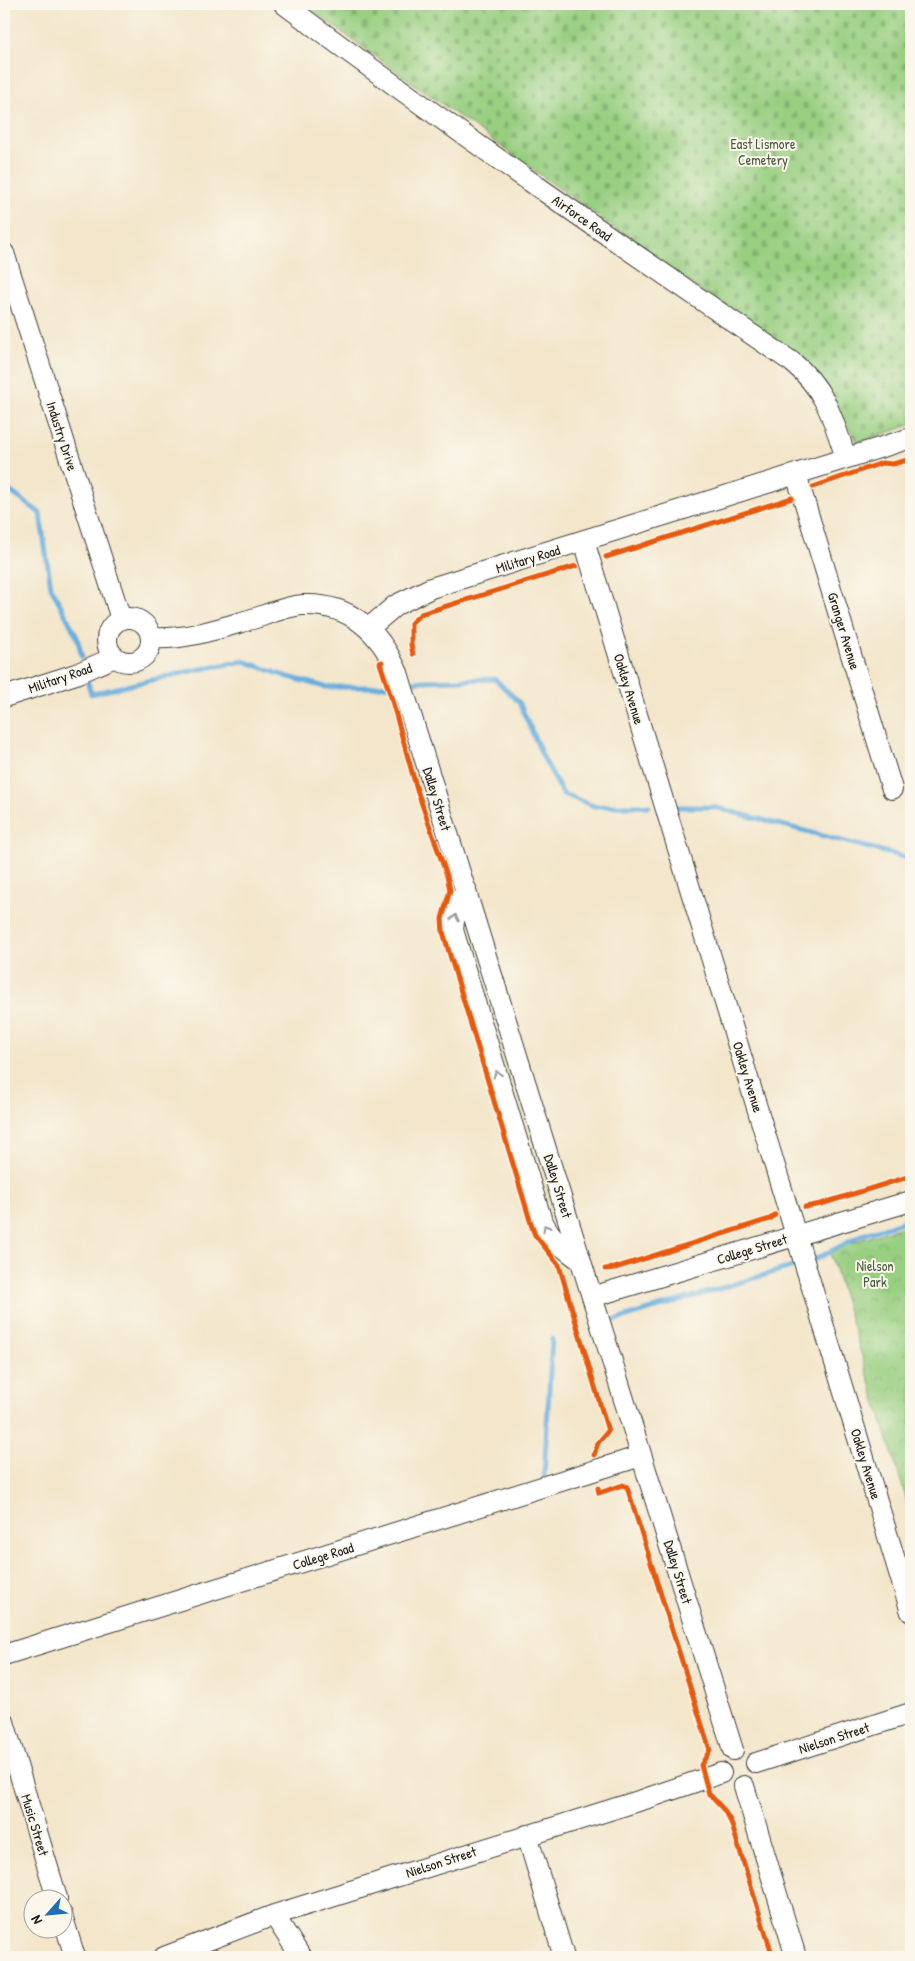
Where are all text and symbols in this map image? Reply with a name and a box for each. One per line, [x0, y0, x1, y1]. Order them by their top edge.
park label: East Lismore Cemetery [731, 134, 796, 170]
street label: Airforce Road [549, 190, 616, 245]
street label: Industry Drive [41, 399, 83, 474]
street label: Military Road [493, 540, 563, 578]
street label: Granger Avenue [823, 590, 865, 673]
street label: Oakley Avenue [609, 651, 649, 727]
street label: Military Road [25, 658, 95, 698]
street label: Dalley Street [418, 765, 456, 833]
one-way arrow [449, 913, 460, 922]
street label: Oakley Avenue [728, 1039, 768, 1115]
one-way arrow [492, 1070, 502, 1078]
street label: Dalley Street [539, 1152, 577, 1220]
one-way arrow [543, 1225, 553, 1234]
street label: College Street [714, 1229, 790, 1269]
park label: Nielson Park [856, 1256, 894, 1291]
street label: Oakley Avenue [846, 1426, 886, 1502]
street label: College Road [290, 1537, 357, 1575]
street label: Dalley Street [659, 1538, 697, 1606]
street label: Nielson Street [796, 1717, 872, 1758]
street label: Music Street [17, 1792, 54, 1858]
street label: Nielson Street [403, 1841, 479, 1882]
north arrow [22, 1888, 72, 1938]
text: N [26, 1912, 46, 1928]

